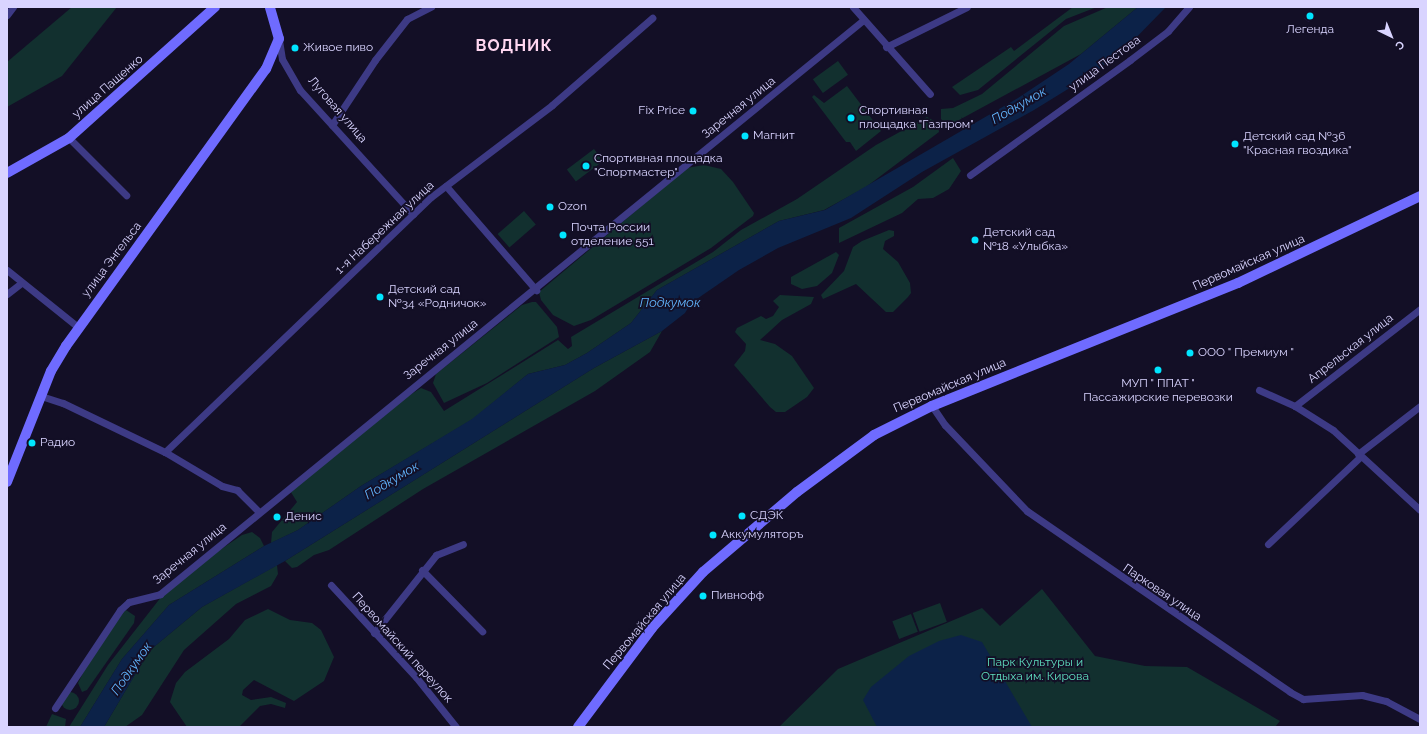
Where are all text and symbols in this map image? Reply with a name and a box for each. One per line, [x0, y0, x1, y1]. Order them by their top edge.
marker: Легенда [1305, 11, 1315, 21]
north arrow [1371, 16, 1411, 56]
place label: Легенда [1286, 23, 1334, 37]
street label: улица Пестова [1066, 33, 1144, 95]
district label: ВОДНИК [476, 36, 552, 56]
text: С [1392, 38, 1407, 52]
place label: Живое пиво [303, 41, 373, 55]
marker: Живое пиво [290, 43, 300, 53]
street label: улица Пащенко [70, 52, 146, 122]
street label: Луговая улица [304, 74, 370, 146]
street label: Заречная улица [699, 74, 779, 142]
water label: Подкумок [989, 84, 1049, 128]
place label: Fix Price [638, 104, 685, 118]
place label: Спортивная площадка "Газпром" [859, 104, 974, 132]
marker: Fix Price [688, 106, 698, 116]
marker: Спортивная площадка "Газпром" [846, 113, 856, 123]
place label: Магнит [753, 129, 795, 143]
place label: Детский сад №36 "Красная гвоздика" [1243, 130, 1352, 158]
marker: Магнит [740, 131, 750, 141]
marker: Детский сад №36 "Красная гвоздика" [1230, 139, 1240, 149]
place label: Спортивная площадка "Спортмастер" [594, 152, 723, 180]
marker: Спортивная площадка "Спортмастер" [581, 161, 591, 171]
street label: 1-я Набережная улица [333, 179, 437, 277]
place label: Ozon [558, 200, 587, 214]
marker: Ozon [545, 202, 555, 212]
street label: улица Энгельса [79, 220, 145, 300]
place label: Почта России отделение 551 [571, 221, 654, 249]
place label: Детский сад №18 «Улыбка» [983, 226, 1068, 254]
marker: Почта России отделение 551 [558, 230, 568, 240]
street label: Первомайская улица [1191, 232, 1307, 294]
marker: Детский сад №18 «Улыбка» [970, 235, 980, 245]
place label: Детский сад №34 «Родничок» [388, 283, 487, 311]
marker: Детский сад №34 «Родничок» [375, 292, 385, 302]
water label: Подкумок [640, 295, 700, 311]
street label: Апрельская улица [1305, 311, 1397, 387]
street label: Заречная улица [401, 316, 481, 384]
place label: ООО " Премиум " [1198, 346, 1295, 360]
marker: ООО " Премиум " [1185, 348, 1195, 358]
street label: Первомайская улица [891, 356, 1009, 416]
marker: МУП " ППАТ " Пассажирские перевозки [1153, 365, 1163, 375]
place label: МУП " ППАТ " Пассажирские перевозки [1083, 377, 1233, 405]
place label: Радио [40, 436, 75, 450]
marker: Радио [27, 438, 37, 448]
water label: Подкумок [362, 459, 422, 503]
place label: СДЭК [750, 509, 783, 523]
place label: Денис [285, 510, 322, 524]
marker: СДЭК [737, 511, 747, 521]
marker: Денис [272, 512, 282, 522]
street label: Заречная улица [150, 520, 230, 588]
place label: Аккумуляторъ [721, 528, 803, 542]
marker: Аккумуляторъ [708, 530, 718, 540]
street label: Парковая улица [1120, 561, 1204, 625]
street label: Первомайская улица [601, 571, 689, 673]
place label: Пивнофф [711, 589, 764, 603]
street label: Первомайский переулок [349, 590, 455, 706]
marker: Пивнофф [698, 591, 708, 601]
water label: Подкумок [108, 640, 156, 698]
park label: Парк Культуры и Отдыха им. Кирова [981, 656, 1089, 684]

